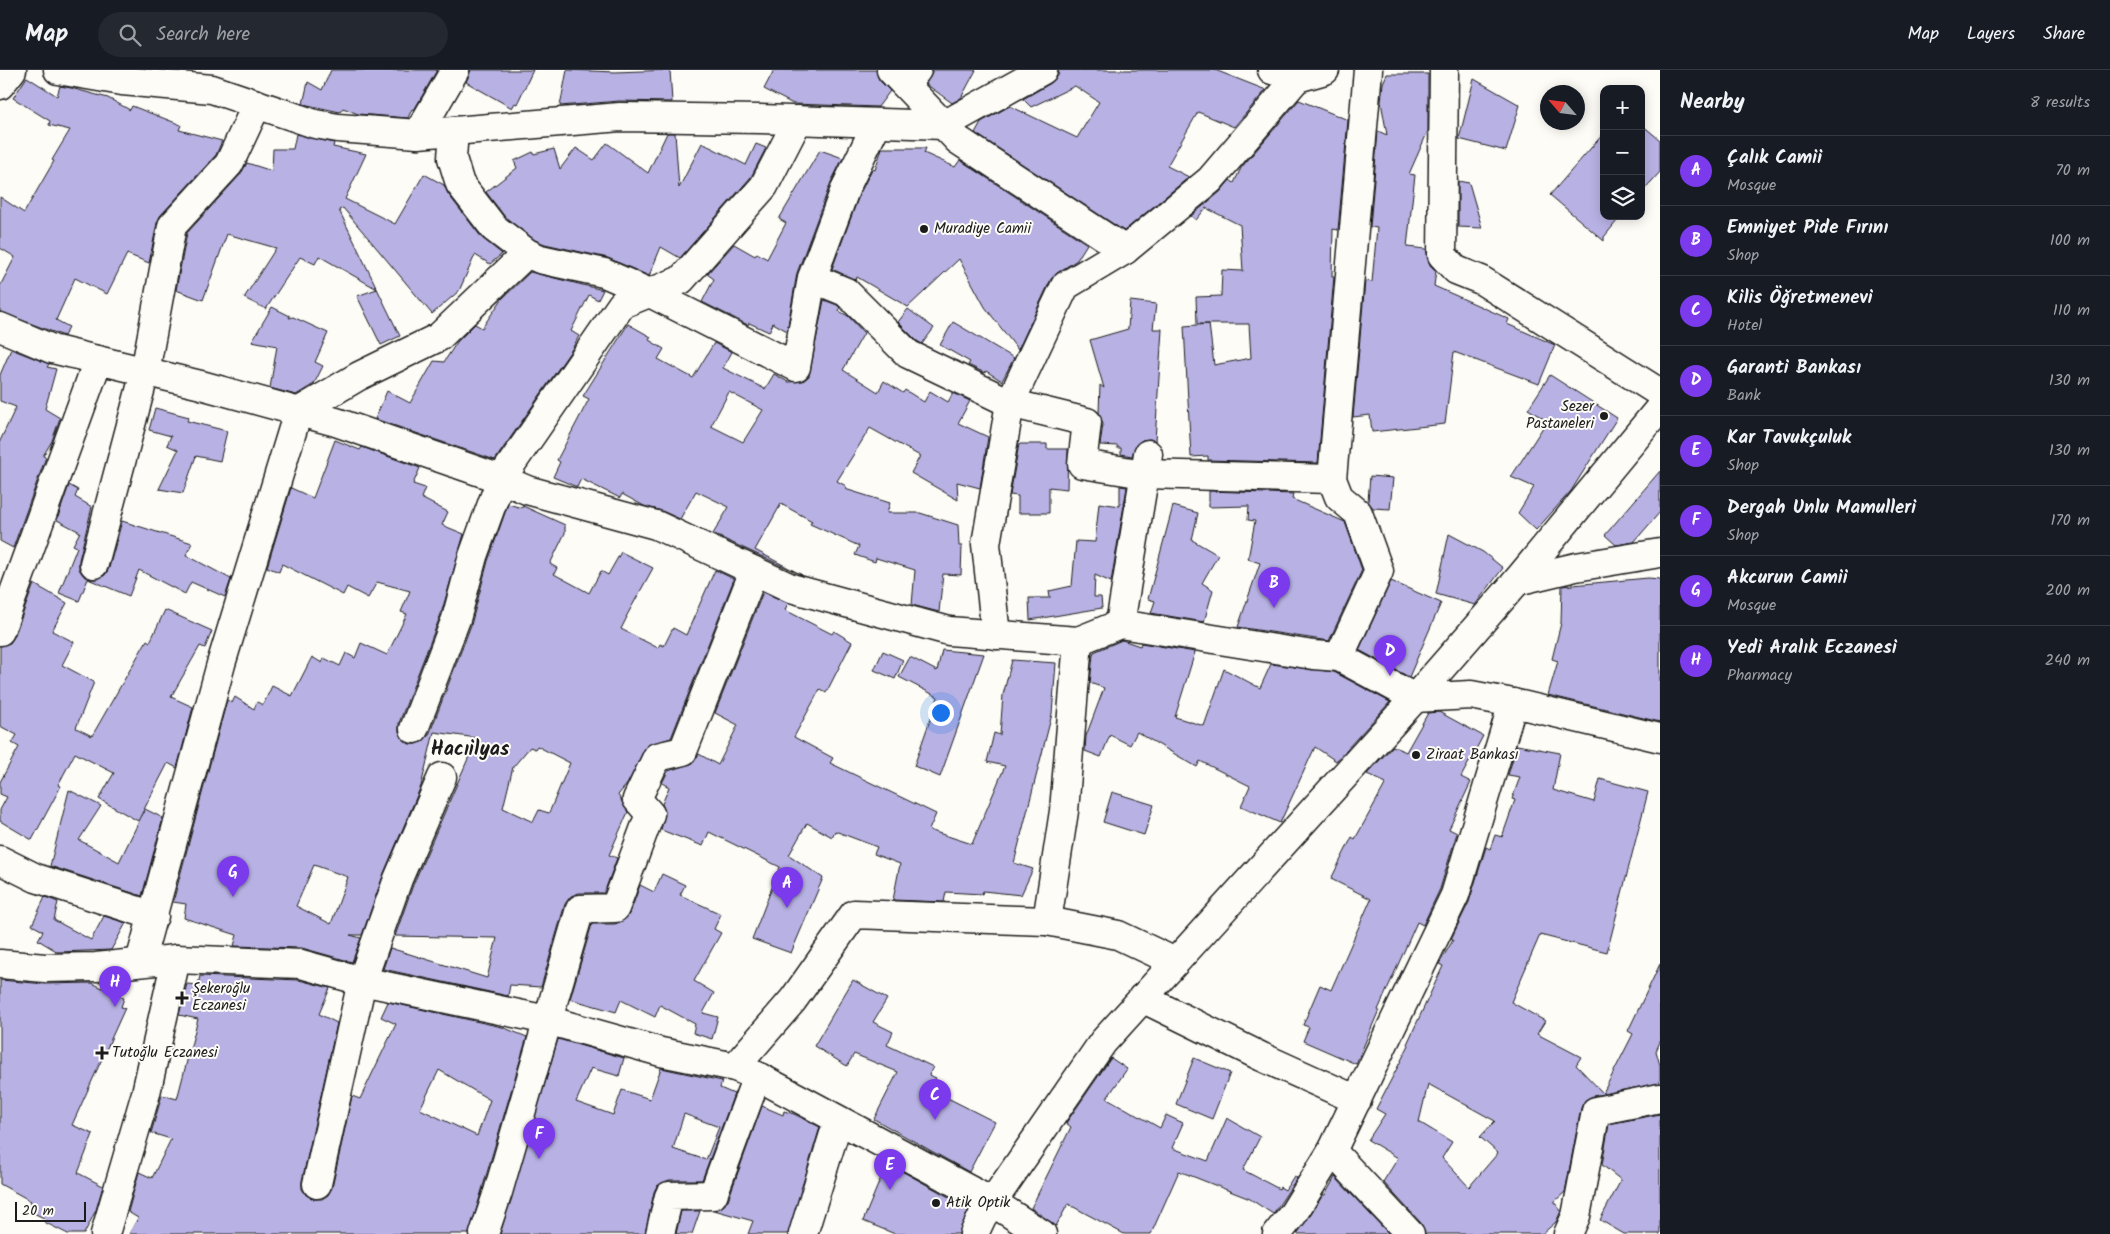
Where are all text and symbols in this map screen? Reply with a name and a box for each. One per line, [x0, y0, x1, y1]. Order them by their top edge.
search box [98, 12, 448, 57]
text: Map [25, 15, 68, 54]
text: Search here [156, 20, 250, 50]
text: Map [1908, 20, 1939, 49]
text: Layers [1967, 20, 2015, 49]
text: Share [2043, 20, 2085, 49]
icon: search [116, 21, 144, 49]
north arrow [1540, 85, 1585, 130]
map controls [1600, 85, 1645, 220]
button: + [1600, 85, 1645, 130]
text: Nearby [1680, 86, 1745, 119]
text: 8 results [2030, 90, 2090, 115]
button: − [1600, 130, 1645, 175]
text: Çalık Camii [1727, 143, 1822, 173]
text: A [1691, 158, 1701, 183]
text: 70 m [2055, 158, 2090, 183]
text: Mosque [1727, 173, 1776, 198]
button: layers [1600, 175, 1645, 220]
text: Emniyet Pide Fırını [1727, 213, 1888, 243]
place label: Muradiye Camii [934, 217, 1032, 241]
marker: Muradiye Camii [918, 223, 930, 235]
text: B [1691, 228, 1701, 253]
text: 100 m [2050, 228, 2090, 253]
text: Shop [1727, 243, 1759, 268]
text: Kilis Öğretmenevi [1727, 283, 1873, 313]
text: C [1691, 298, 1701, 323]
text: 110 m [2053, 298, 2090, 323]
text: Hotel [1727, 313, 1762, 338]
text: Garanti Bankası [1727, 353, 1861, 383]
text: D [1691, 368, 1701, 393]
text: 130 m [2049, 368, 2090, 393]
text: Bank [1727, 383, 1761, 408]
place label: Sezer Pastaneleri [1526, 395, 1595, 436]
marker: Sezer Pastaneleri [1598, 410, 1610, 422]
text: Kar Tavukçuluk [1727, 423, 1851, 453]
text: E [1692, 438, 1700, 463]
text: 130 m [2049, 438, 2090, 463]
text: Shop [1727, 453, 1759, 478]
text: Dergah Unlu Mamulleri [1727, 493, 1916, 523]
text: F [1692, 508, 1700, 533]
text: 170 m [2050, 508, 2090, 533]
text: Shop [1727, 523, 1759, 548]
text: Akcurun Camii [1727, 563, 1848, 593]
pin: B [1258, 567, 1290, 608]
text: G [1691, 578, 1701, 603]
text: 200 m [2046, 578, 2090, 603]
text: Mosque [1727, 593, 1776, 618]
text: Yedi Aralık Eczanesi [1727, 633, 1897, 663]
pin: D [1374, 635, 1406, 676]
text: H [1691, 648, 1701, 673]
text: 240 m [2045, 648, 2090, 673]
text: Pharmacy [1727, 663, 1792, 688]
your location [928, 700, 954, 726]
district label: Hacıilyas [431, 734, 510, 766]
place label: Ziraat Bankası [1426, 743, 1519, 767]
marker: Ziraat Bankası [1410, 749, 1422, 761]
pin: G [217, 856, 249, 897]
pin: A [771, 867, 803, 908]
pin: H [99, 966, 131, 1007]
place label: Şekeroğlu Eczanesi [192, 977, 250, 1018]
marker: Şekeroğlu Eczanesi [176, 992, 188, 1004]
place label: Tutoğlu Eczanesi [112, 1041, 219, 1065]
marker: Tutoğlu Eczanesi [96, 1047, 108, 1059]
pin: C [919, 1079, 951, 1120]
pin: F [523, 1118, 555, 1159]
pin: E [874, 1149, 906, 1190]
place label: Atik Optik [946, 1191, 1011, 1215]
marker: Atik Optik [930, 1197, 942, 1209]
scale bar [15, 1199, 86, 1222]
text: 20 m [22, 1200, 54, 1222]

